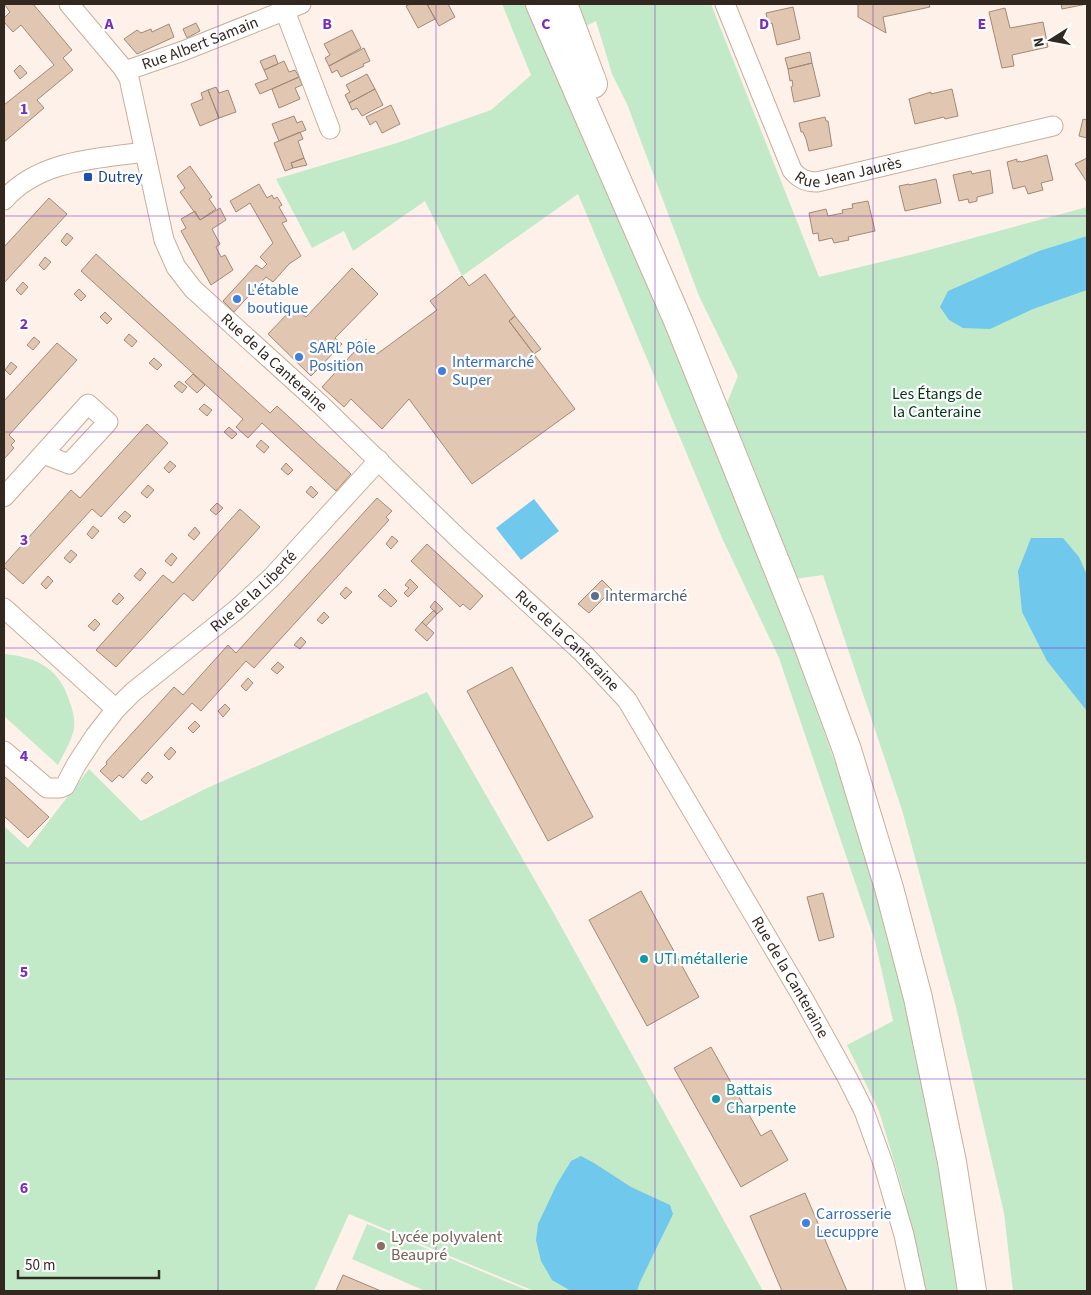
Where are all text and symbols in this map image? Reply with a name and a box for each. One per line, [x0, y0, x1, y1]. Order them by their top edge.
street label: Rue Albert Samain [139, 11, 262, 75]
text: A [103, 13, 114, 35]
text: B [322, 13, 332, 35]
text: C [541, 13, 551, 35]
text: D [759, 13, 769, 35]
text: E [978, 13, 986, 35]
north arrow [1026, 15, 1076, 65]
text: N [1029, 36, 1050, 49]
text: 1 [20, 98, 28, 120]
street label: Rue Jean Jaurès [790, 151, 904, 193]
place label: Dutrey [98, 166, 143, 188]
marker: Dutrey [82, 171, 94, 183]
place label: L'étable boutique [247, 279, 308, 319]
marker: L'étable boutique [231, 293, 243, 305]
street label: Rue de la Canteraine [216, 308, 333, 417]
text: 2 [20, 313, 28, 335]
place label: SARL Pôle Position [309, 337, 376, 377]
marker: SARL Pôle Position [293, 351, 305, 363]
place label: Intermarché Super [452, 351, 534, 391]
marker: Intermarché Super [436, 365, 448, 377]
park label: Les Étangs de la Canteraine [892, 383, 982, 423]
text: 3 [20, 529, 28, 551]
street label: Rue de la Liberté [206, 545, 302, 637]
street label: Rue de la Canteraine [510, 585, 624, 696]
place label: Intermarché [605, 585, 687, 607]
marker: Intermarché [589, 590, 601, 602]
text: 4 [20, 745, 29, 767]
street label: Rue de la Canteraine [746, 912, 834, 1042]
place label: UTI métallerie [654, 948, 748, 970]
marker: UTI métallerie [638, 953, 650, 965]
text: 5 [20, 961, 28, 983]
place label: Battais Charpente [726, 1079, 796, 1119]
marker: Battais Charpente [710, 1093, 722, 1105]
text: 6 [20, 1177, 28, 1199]
place label: Carrosserie Lecuppre [816, 1203, 892, 1243]
marker: Carrosserie Lecuppre [800, 1217, 812, 1229]
place label: Lycée polyvalent Beaupré [391, 1226, 503, 1266]
marker: Lycée polyvalent Beaupré [375, 1240, 387, 1252]
scale bar [18, 1248, 159, 1280]
text: 50 m [25, 1255, 55, 1276]

